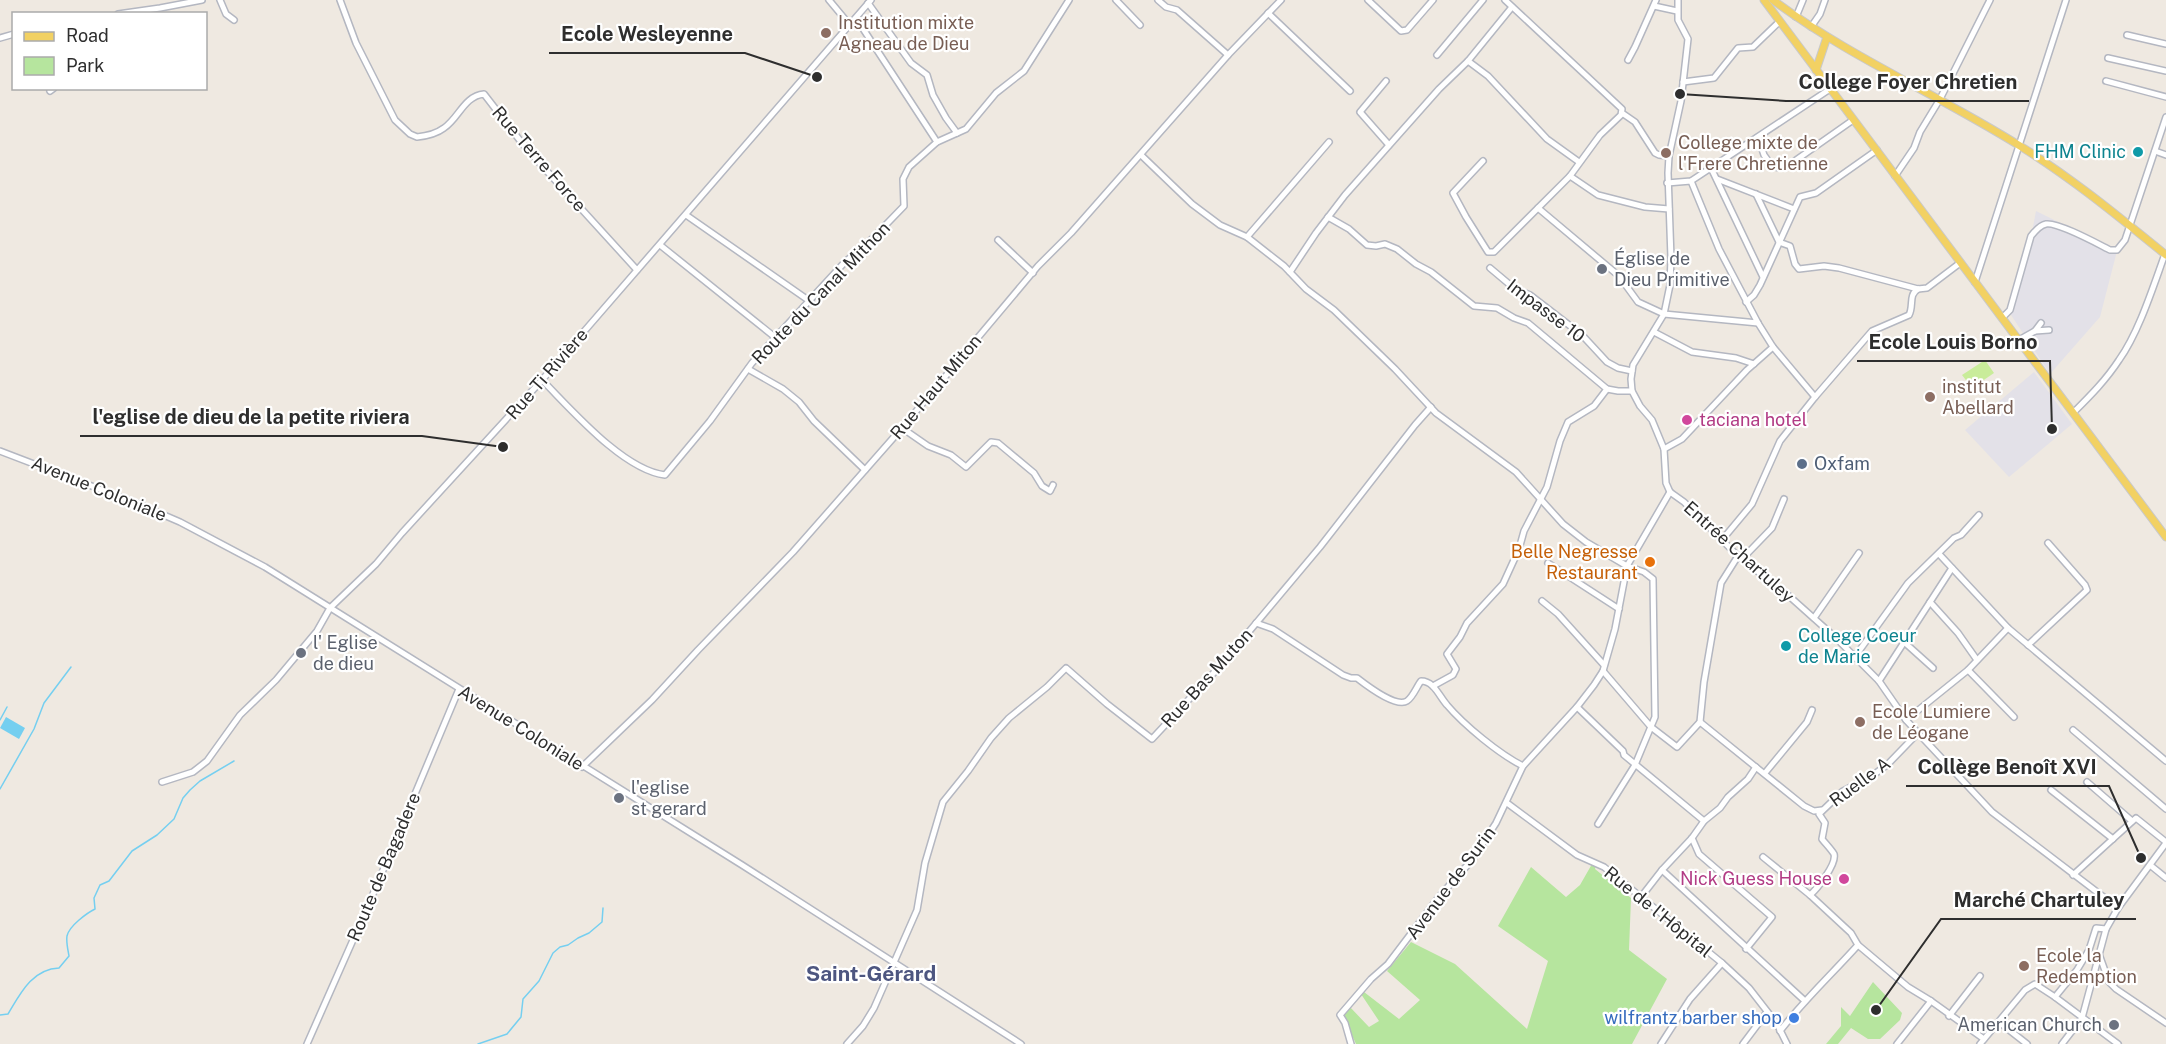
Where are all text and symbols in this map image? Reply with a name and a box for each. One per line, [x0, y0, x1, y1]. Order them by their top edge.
legend [12, 12, 207, 90]
place label: Institution mixte Agneau de Dieu [838, 12, 974, 54]
callout: Ecole Wesleyenne [549, 15, 745, 53]
text: Ecole Wesleyenne [561, 22, 733, 46]
text: Road [66, 25, 109, 46]
marker: Institution mixte Agneau de Dieu [819, 26, 833, 40]
text: Park [66, 55, 104, 76]
callout: College Foyer Chretien [1786, 63, 2029, 101]
text: College Foyer Chretien [1799, 70, 2017, 94]
street label: Rue Terre Force [488, 102, 591, 216]
place label: College mixte de l'Frere Chretienne [1678, 132, 1828, 174]
place label: FHM Clinic [2034, 141, 2126, 162]
marker: FHM Clinic [2131, 145, 2145, 159]
marker: College mixte de l'Frere Chretienne [1659, 146, 1673, 160]
street label: Route du Canal Mithon [747, 217, 894, 368]
place label: Église de Dieu Primitive [1614, 247, 1730, 290]
marker: Église de Dieu Primitive [1595, 262, 1609, 276]
street label: Impasse 10 [1503, 274, 1589, 347]
callout: Ecole Louis Borno [1857, 323, 2050, 361]
street label: Rue Ti Rivière [501, 324, 592, 423]
street label: Rue Haut Miton [886, 330, 985, 443]
text: Ecole Louis Borno [1869, 330, 2037, 354]
place label: institut Abellard [1942, 376, 2014, 418]
marker: institut Abellard [1923, 390, 1937, 404]
callout: l'eglise de dieu de la petite riviera [80, 398, 422, 436]
text: l'eglise de dieu de la petite riviera [92, 405, 410, 429]
place label: taciana hotel [1699, 409, 1807, 430]
marker: taciana hotel [1680, 413, 1694, 427]
street label: Avenue Coloniale [29, 452, 170, 525]
place label: Oxfam [1814, 453, 1870, 474]
marker: Oxfam [1795, 457, 1809, 471]
street label: Entrée Chartuley [1680, 497, 1799, 607]
place label: Belle Negresse Restaurant [1511, 541, 1638, 583]
marker: Belle Negresse Restaurant [1643, 555, 1657, 569]
street label: Rue Bas Muton [1157, 624, 1257, 732]
place label: College Coeur de Marie [1798, 625, 1917, 667]
place label: l' Eglise de dieu [313, 632, 378, 674]
marker: College Coeur de Marie [1779, 639, 1793, 653]
marker: l' Eglise de dieu [294, 646, 308, 660]
street label: Avenue Coloniale [455, 681, 588, 775]
place label: Ecole Lumiere de Léogane [1872, 701, 1991, 743]
marker: Ecole Lumiere de Léogane [1853, 715, 1867, 729]
callout: Collège Benoît XVI [1906, 748, 2109, 786]
street label: Ruelle A [1825, 752, 1894, 811]
text: Collège Benoît XVI [1917, 755, 2097, 779]
place label: l'eglise st gerard [631, 777, 707, 819]
street label: Route de Bagadere [343, 789, 424, 944]
marker: l'eglise st gerard [612, 791, 626, 805]
street label: Avenue de Surin [1401, 822, 1500, 943]
street label: Rue de l'Hôpital [1600, 862, 1716, 961]
place label: Nick Guess House [1680, 868, 1832, 889]
marker: Nick Guess House [1837, 872, 1851, 886]
callout: Marché Chartuley [1941, 881, 2136, 919]
text: Marché Chartuley [1954, 888, 2124, 912]
place label: Ecole la Redemption [2036, 945, 2137, 987]
marker: Ecole la Redemption [2017, 959, 2031, 973]
district label: Saint-Gérard [806, 961, 936, 986]
place label: wilfrantz barber shop [1604, 1007, 1782, 1028]
marker: wilfrantz barber shop [1787, 1011, 1801, 1025]
place label: American Church [1957, 1014, 2102, 1035]
marker: American Church [2107, 1018, 2121, 1032]

